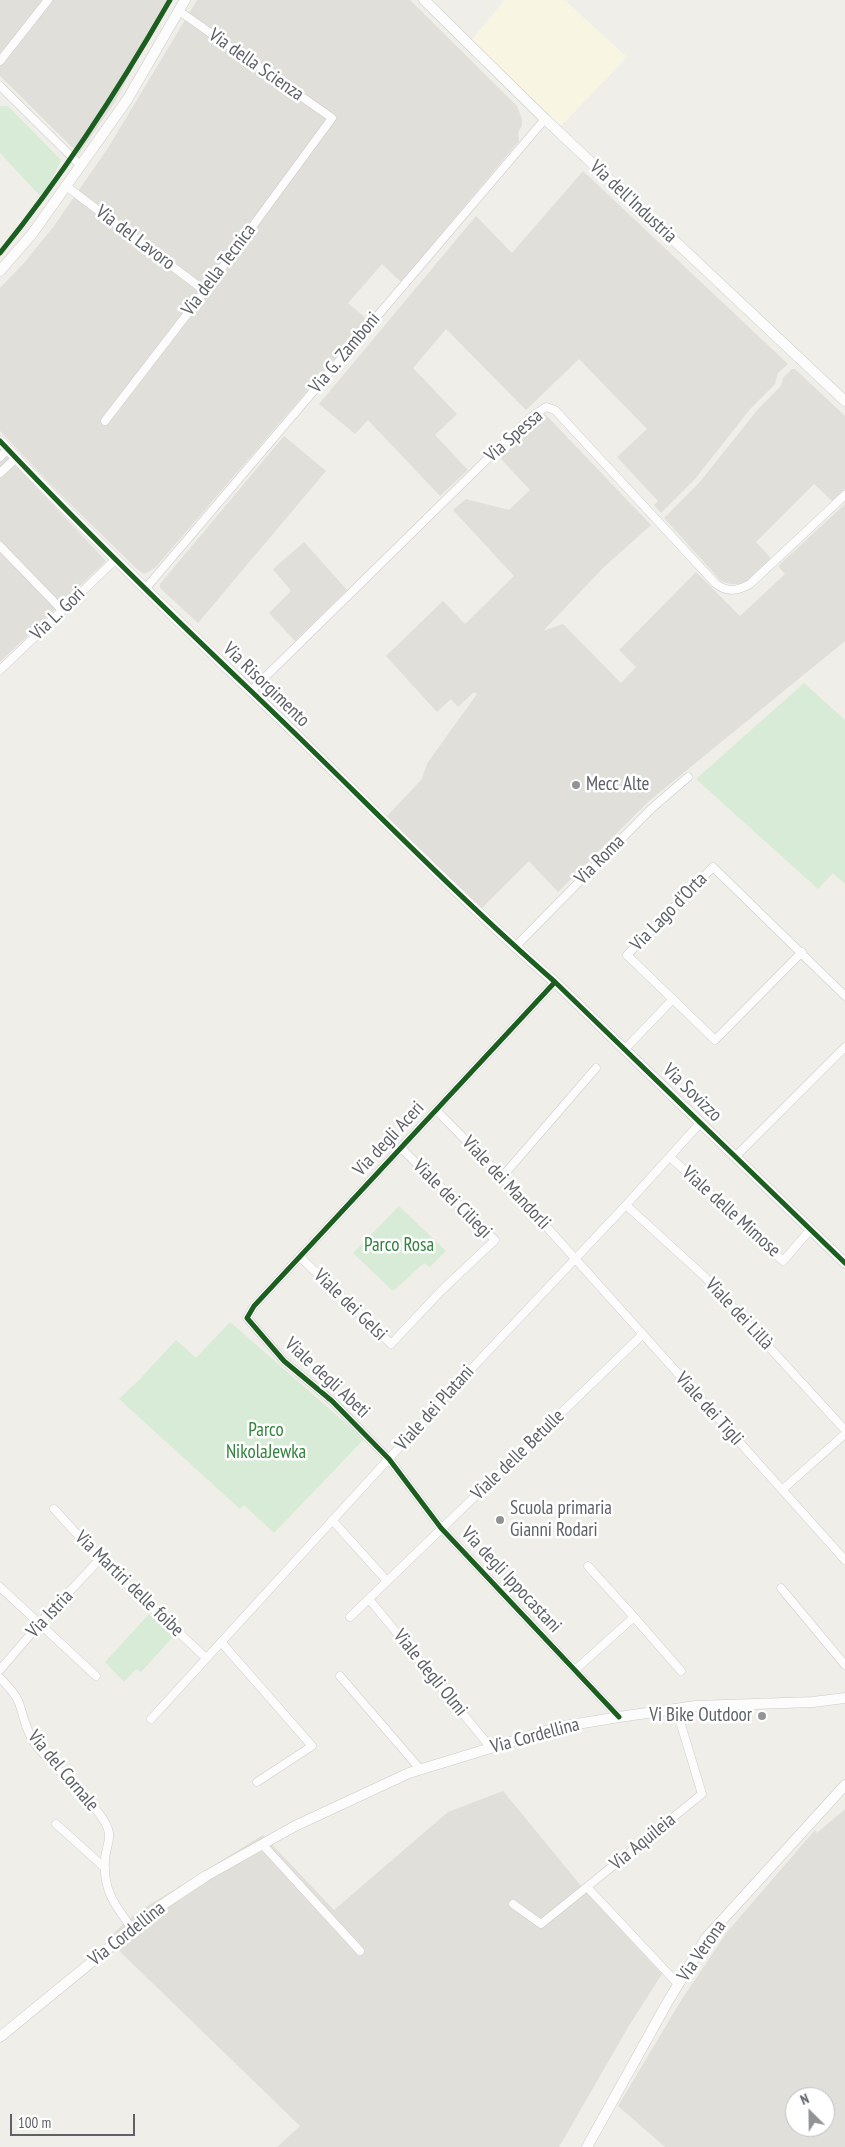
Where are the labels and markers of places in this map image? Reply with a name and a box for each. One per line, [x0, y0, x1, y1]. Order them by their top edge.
place label: Mecc Alte [586, 774, 649, 796]
marker: Mecc Alte [570, 779, 582, 791]
place label: Scuola primaria Gianni Rodari [510, 1498, 612, 1542]
marker: Scuola primaria Gianni Rodari [494, 1514, 506, 1526]
place label: Vi Bike Outdoor [649, 1705, 752, 1727]
marker: Vi Bike Outdoor [756, 1710, 768, 1722]

